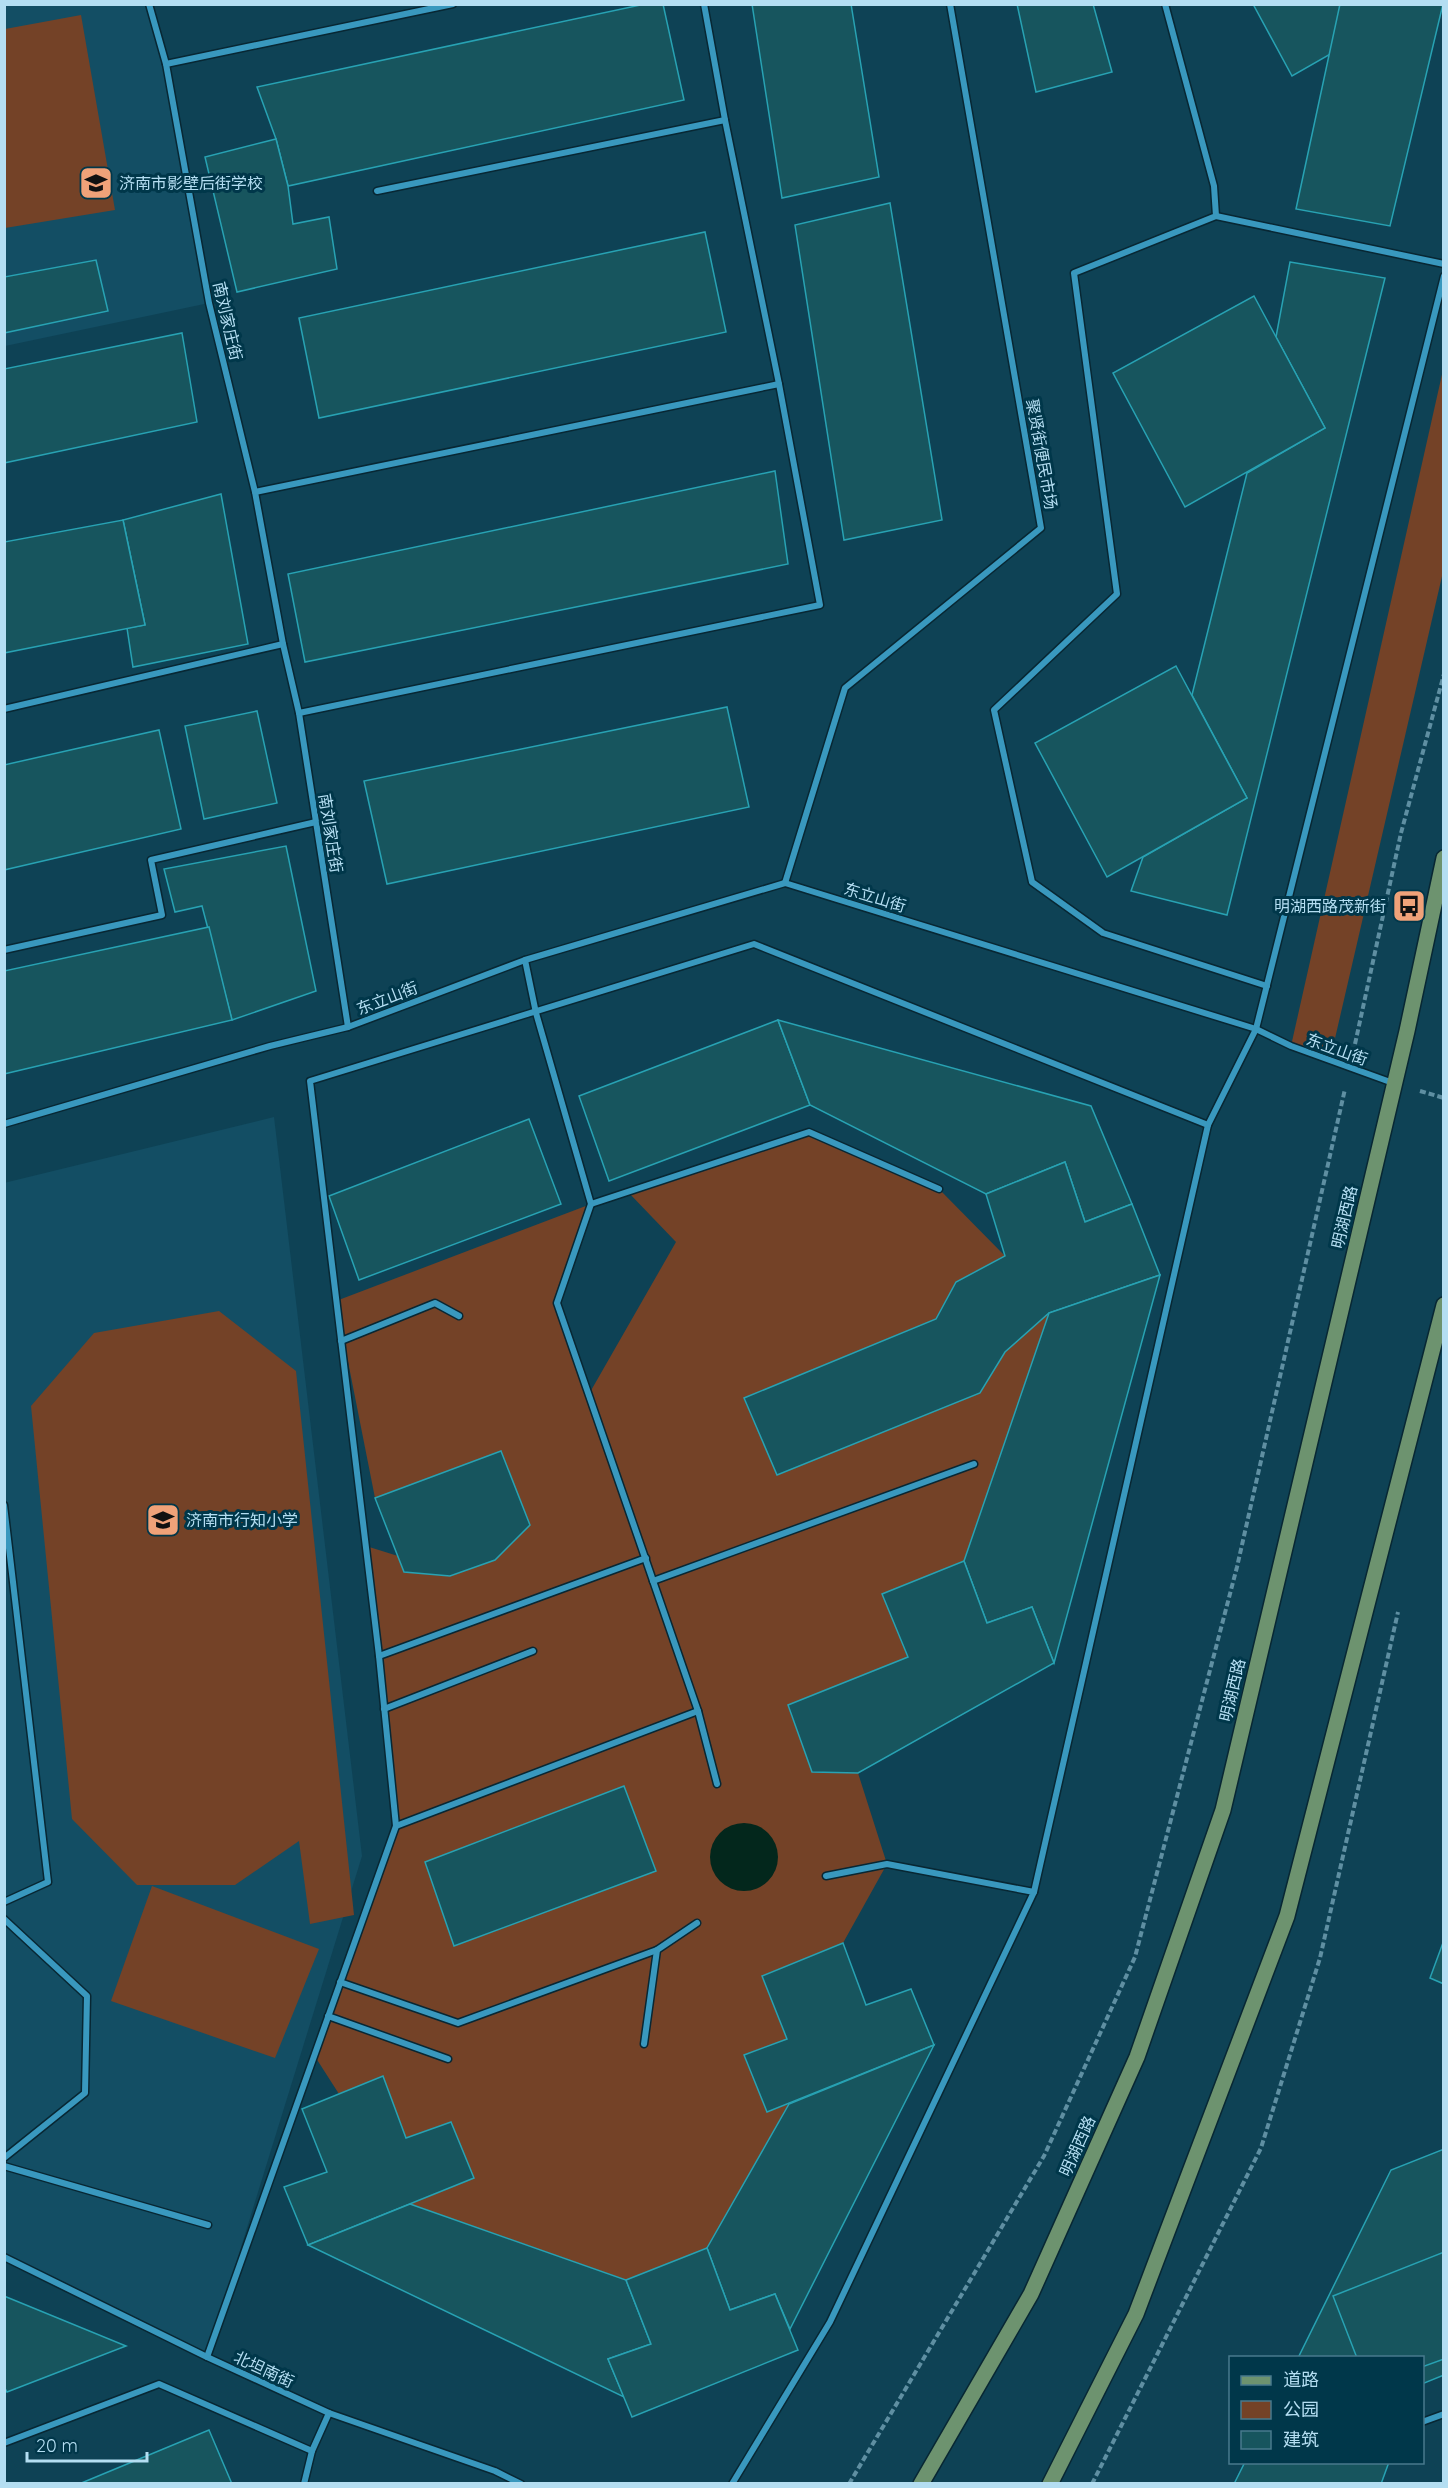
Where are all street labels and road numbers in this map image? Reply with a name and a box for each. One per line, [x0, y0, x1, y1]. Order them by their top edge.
street label: 南刘家庄街 [209, 280, 247, 362]
street label: 聚贤街便民市场 [1022, 397, 1062, 511]
street label: 南刘家庄街 [315, 792, 347, 874]
street label: 东立山街 [841, 878, 909, 916]
street label: 东立山街 [354, 977, 420, 1019]
street label: 东立山街 [1304, 1029, 1370, 1069]
street label: 明湖西路 [1327, 1184, 1361, 1250]
street label: 明湖西路 [1215, 1657, 1249, 1723]
street label: 明湖西路 [1055, 2113, 1099, 2179]
street label: 北坦南街 [231, 2346, 297, 2392]

